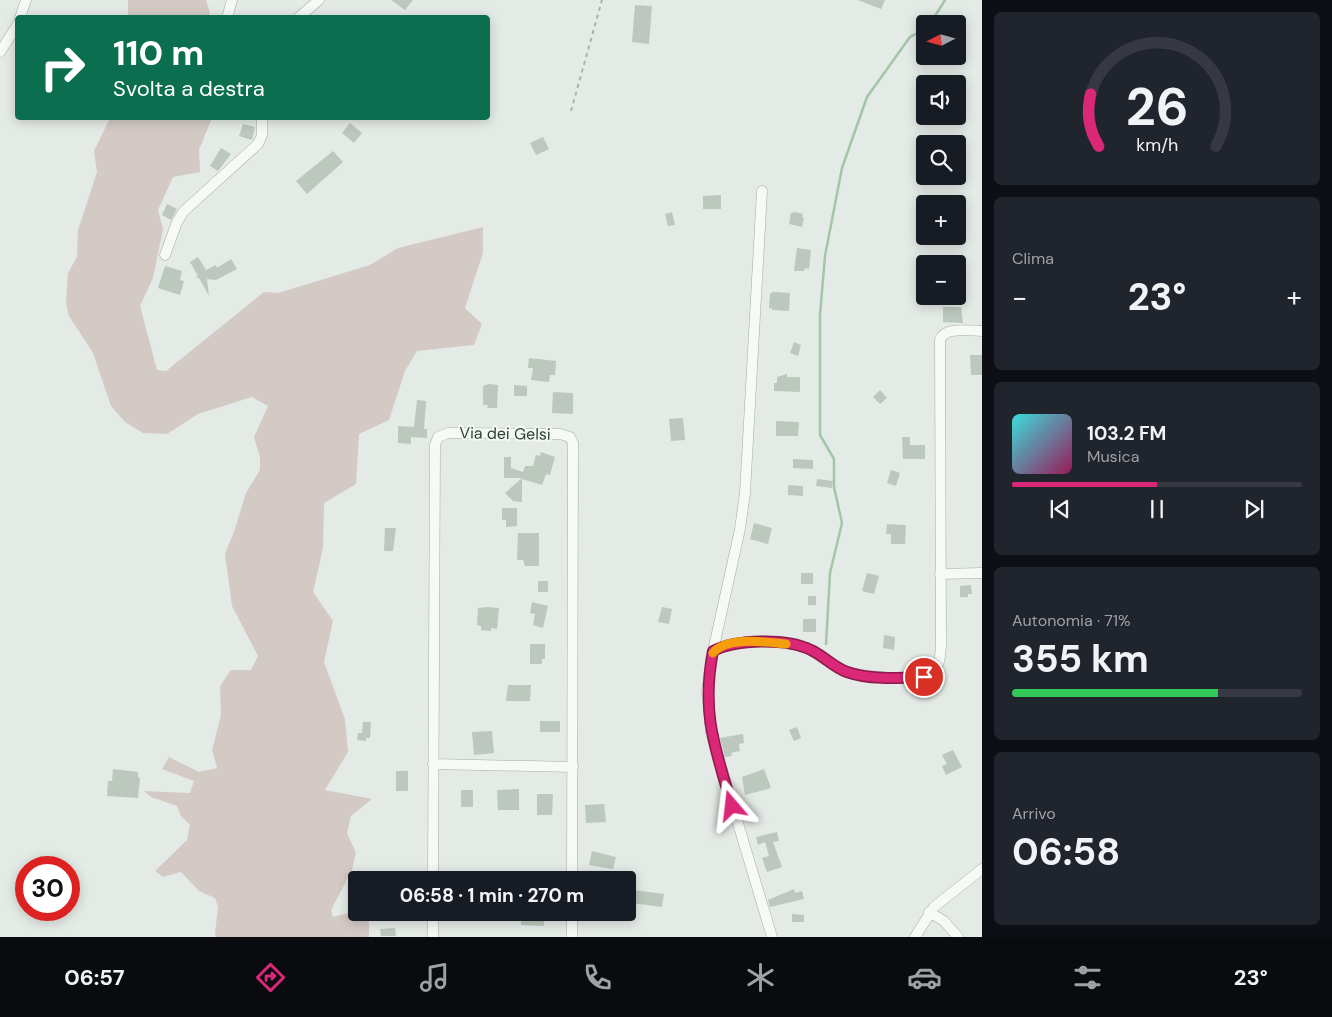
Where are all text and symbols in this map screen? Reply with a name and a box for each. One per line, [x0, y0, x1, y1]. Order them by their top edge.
north arrow [916, 15, 966, 65]
map controls [916, 15, 966, 305]
text: 110 m [113, 30, 204, 76]
icon: right [30, 35, 95, 100]
text: 26 [1126, 73, 1188, 141]
text: Svolta a destra [113, 74, 265, 103]
button: sound [916, 75, 966, 125]
text: km/h [1136, 133, 1178, 157]
button: search [916, 135, 966, 185]
button: + [916, 195, 966, 245]
text: Clima [1012, 248, 1054, 269]
button: − [916, 255, 966, 305]
text: 23° [1128, 272, 1186, 322]
text: − [1012, 279, 1027, 316]
text: + [1287, 279, 1302, 316]
text: 103.2 FM [1087, 421, 1166, 446]
street label: Via dei Gelsi [459, 422, 551, 445]
text: Musica [1087, 446, 1139, 467]
icon: previous [1046, 495, 1074, 523]
icon: pause [1143, 495, 1171, 523]
icon: next [1240, 495, 1268, 523]
text: Autonomia · 71% [1012, 610, 1130, 631]
text: 355 km [1012, 634, 1149, 684]
pin [903, 656, 945, 698]
icon: arrive [910, 663, 938, 691]
position arrow [705, 779, 757, 831]
text: Arrivo [1012, 803, 1056, 824]
text: 06:58 [1012, 827, 1120, 877]
speed limit sign: 30 [15, 856, 80, 921]
text: 06:58 · 1 min · 270 m [400, 883, 584, 908]
icon: directions [253, 960, 288, 995]
icon: music [417, 960, 452, 995]
icon: phone [580, 960, 615, 995]
icon: climate [743, 960, 778, 995]
icon: car [907, 960, 942, 995]
icon: filters [1070, 960, 1105, 995]
text: 06:57 [64, 963, 125, 992]
text: 23° [1234, 963, 1268, 992]

